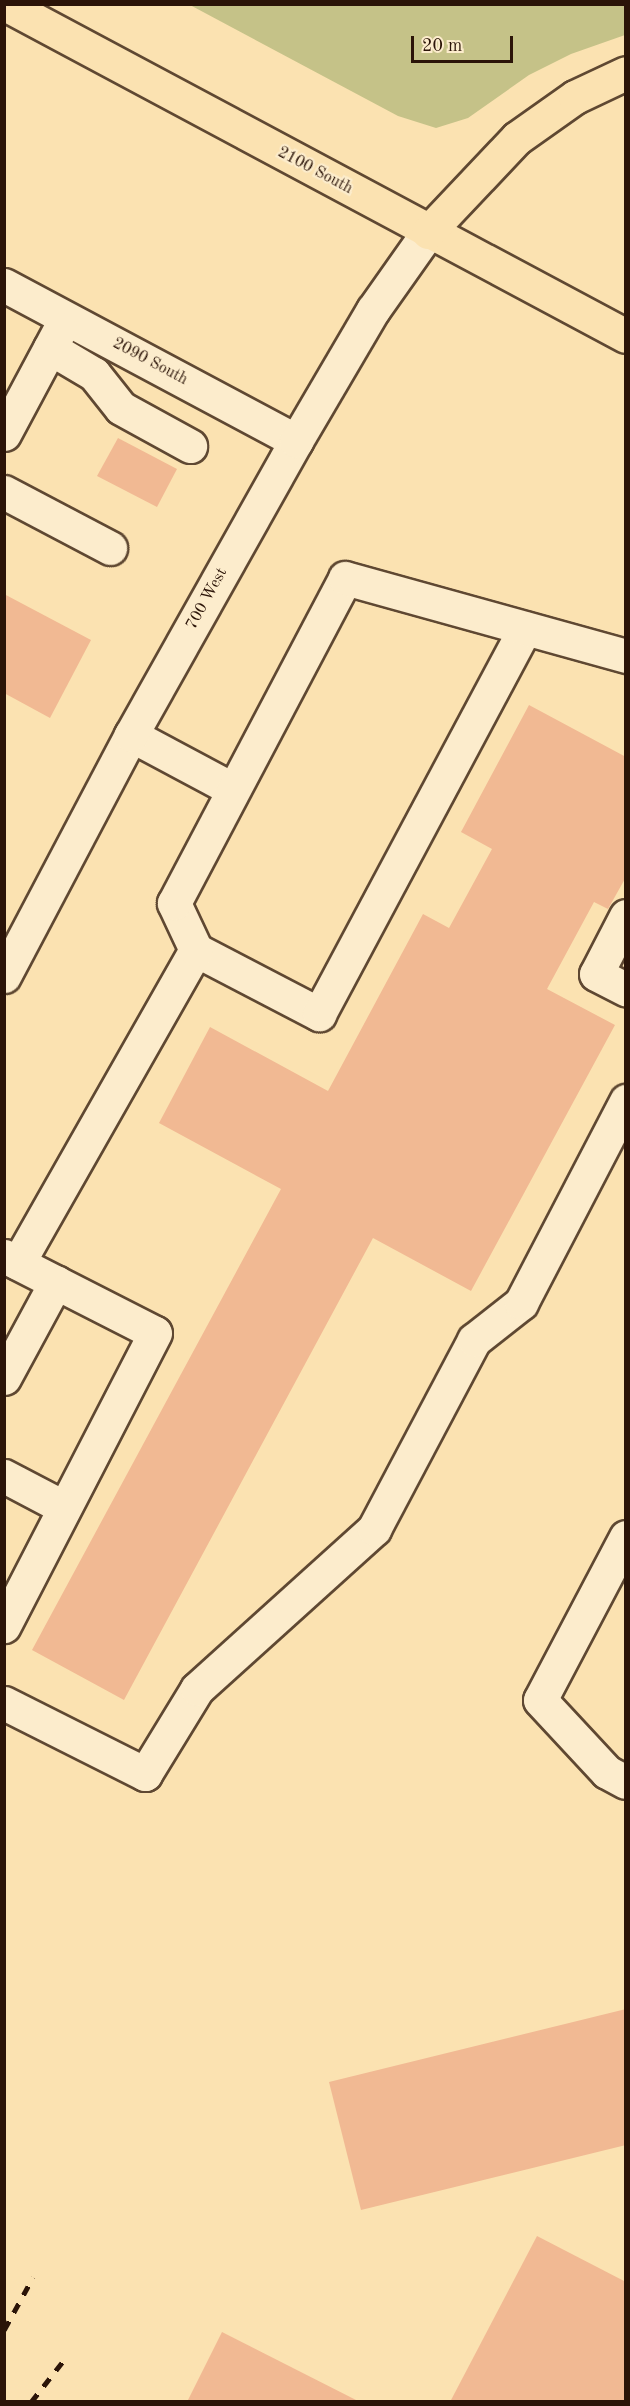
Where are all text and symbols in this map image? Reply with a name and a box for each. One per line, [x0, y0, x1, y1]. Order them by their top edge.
scale bar [414, 24, 516, 62]
text: 20 m [422, 37, 462, 55]
street label: 2100 South [274, 143, 356, 199]
street label: 2090 South [109, 334, 191, 390]
street label: 700 West [182, 565, 232, 633]

